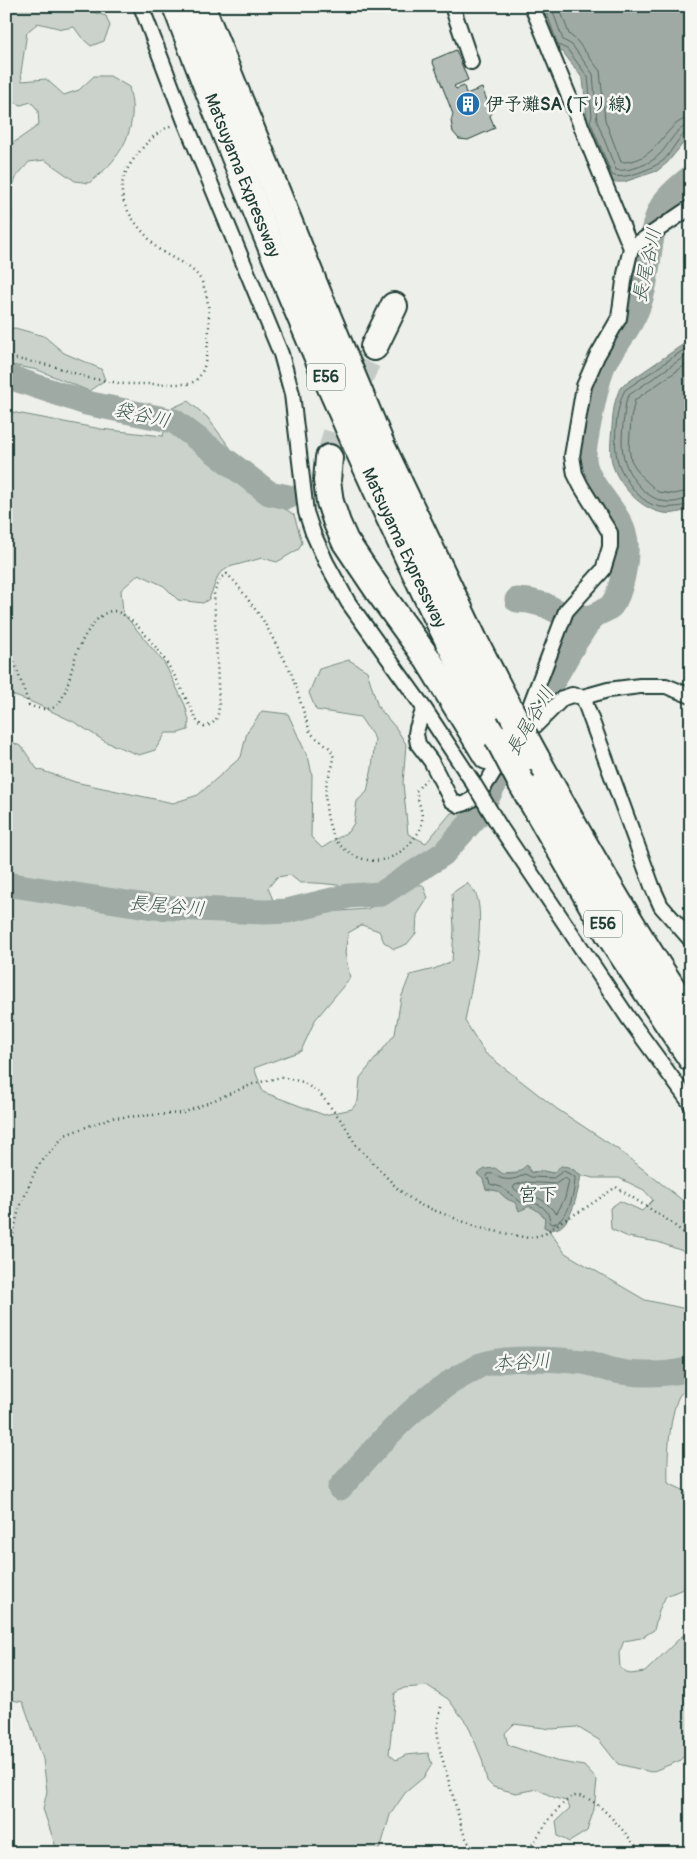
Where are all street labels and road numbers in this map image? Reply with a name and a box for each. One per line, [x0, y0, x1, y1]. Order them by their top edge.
street label: Matsuyama Expressway [199, 90, 286, 261]
road number: E56 [307, 364, 345, 391]
street label: Matsuyama Expressway [357, 464, 452, 632]
road number: E56 [584, 911, 622, 938]

